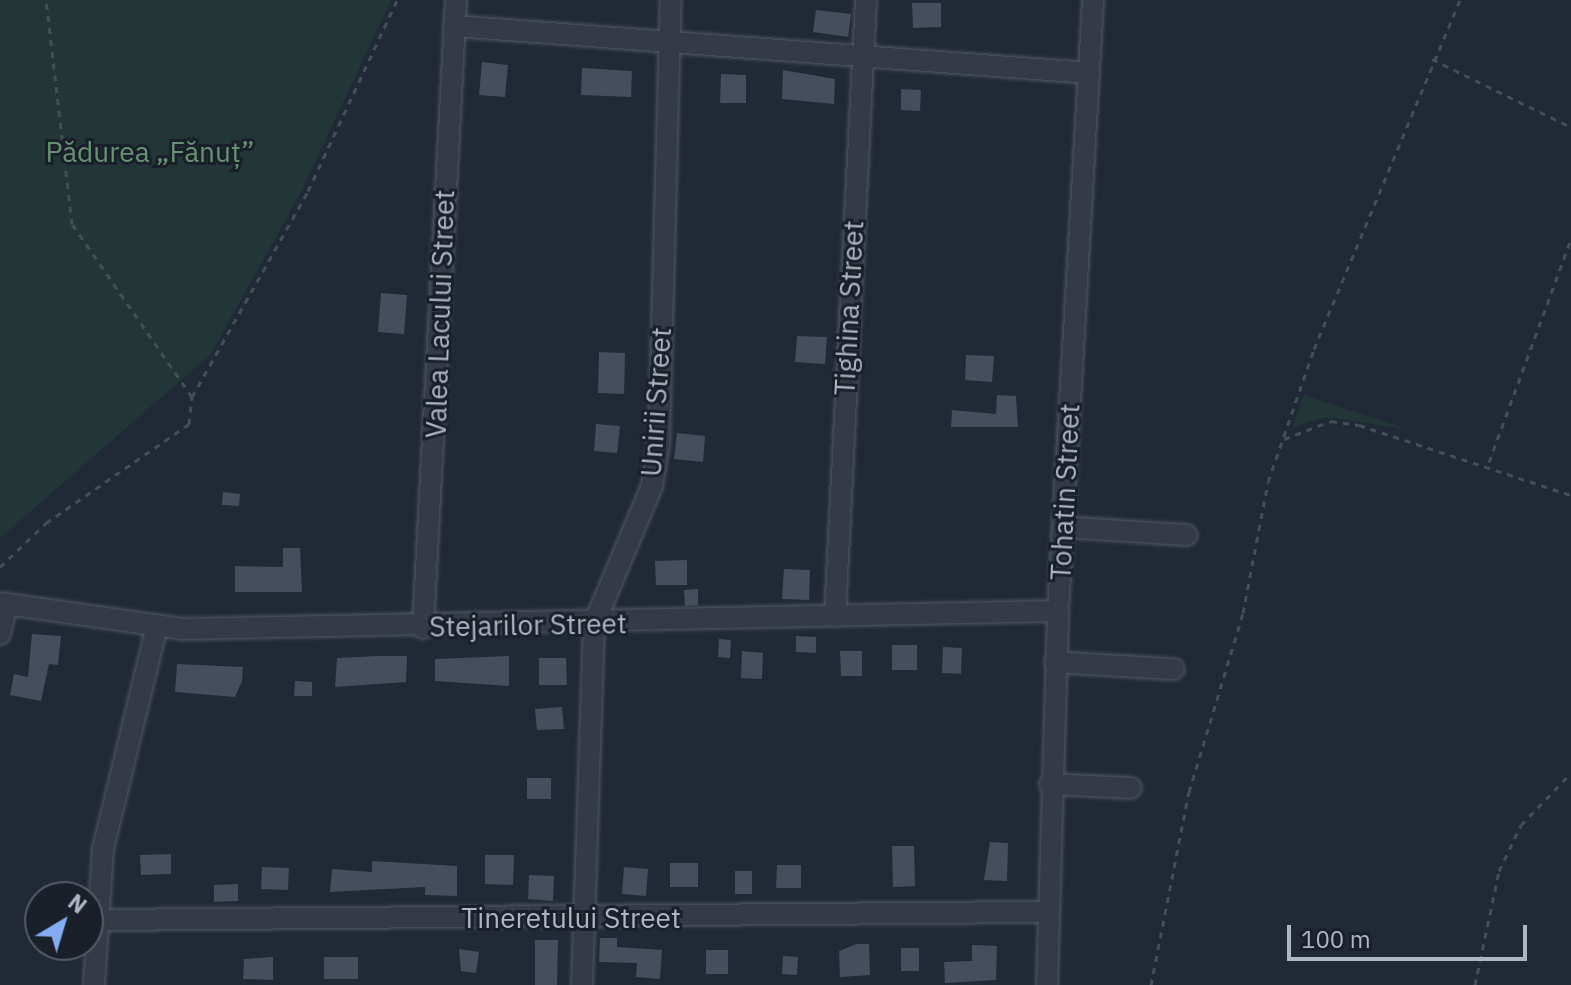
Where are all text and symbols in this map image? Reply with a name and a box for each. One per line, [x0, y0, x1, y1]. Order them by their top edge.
park label: Pădurea „Fănuț” [45, 135, 255, 169]
street label: Valea Lacului Street [419, 189, 461, 439]
street label: Tighina Street [828, 220, 870, 396]
street label: Unirii Street [634, 326, 678, 478]
street label: Tohatin Street [1044, 403, 1086, 581]
street label: Stejarilor Street [429, 606, 627, 644]
north arrow [24, 881, 104, 961]
text: N [63, 887, 93, 920]
street label: Tineretului Street [461, 901, 681, 935]
scale bar [1291, 909, 1531, 959]
text: 100 m [1301, 923, 1371, 955]

